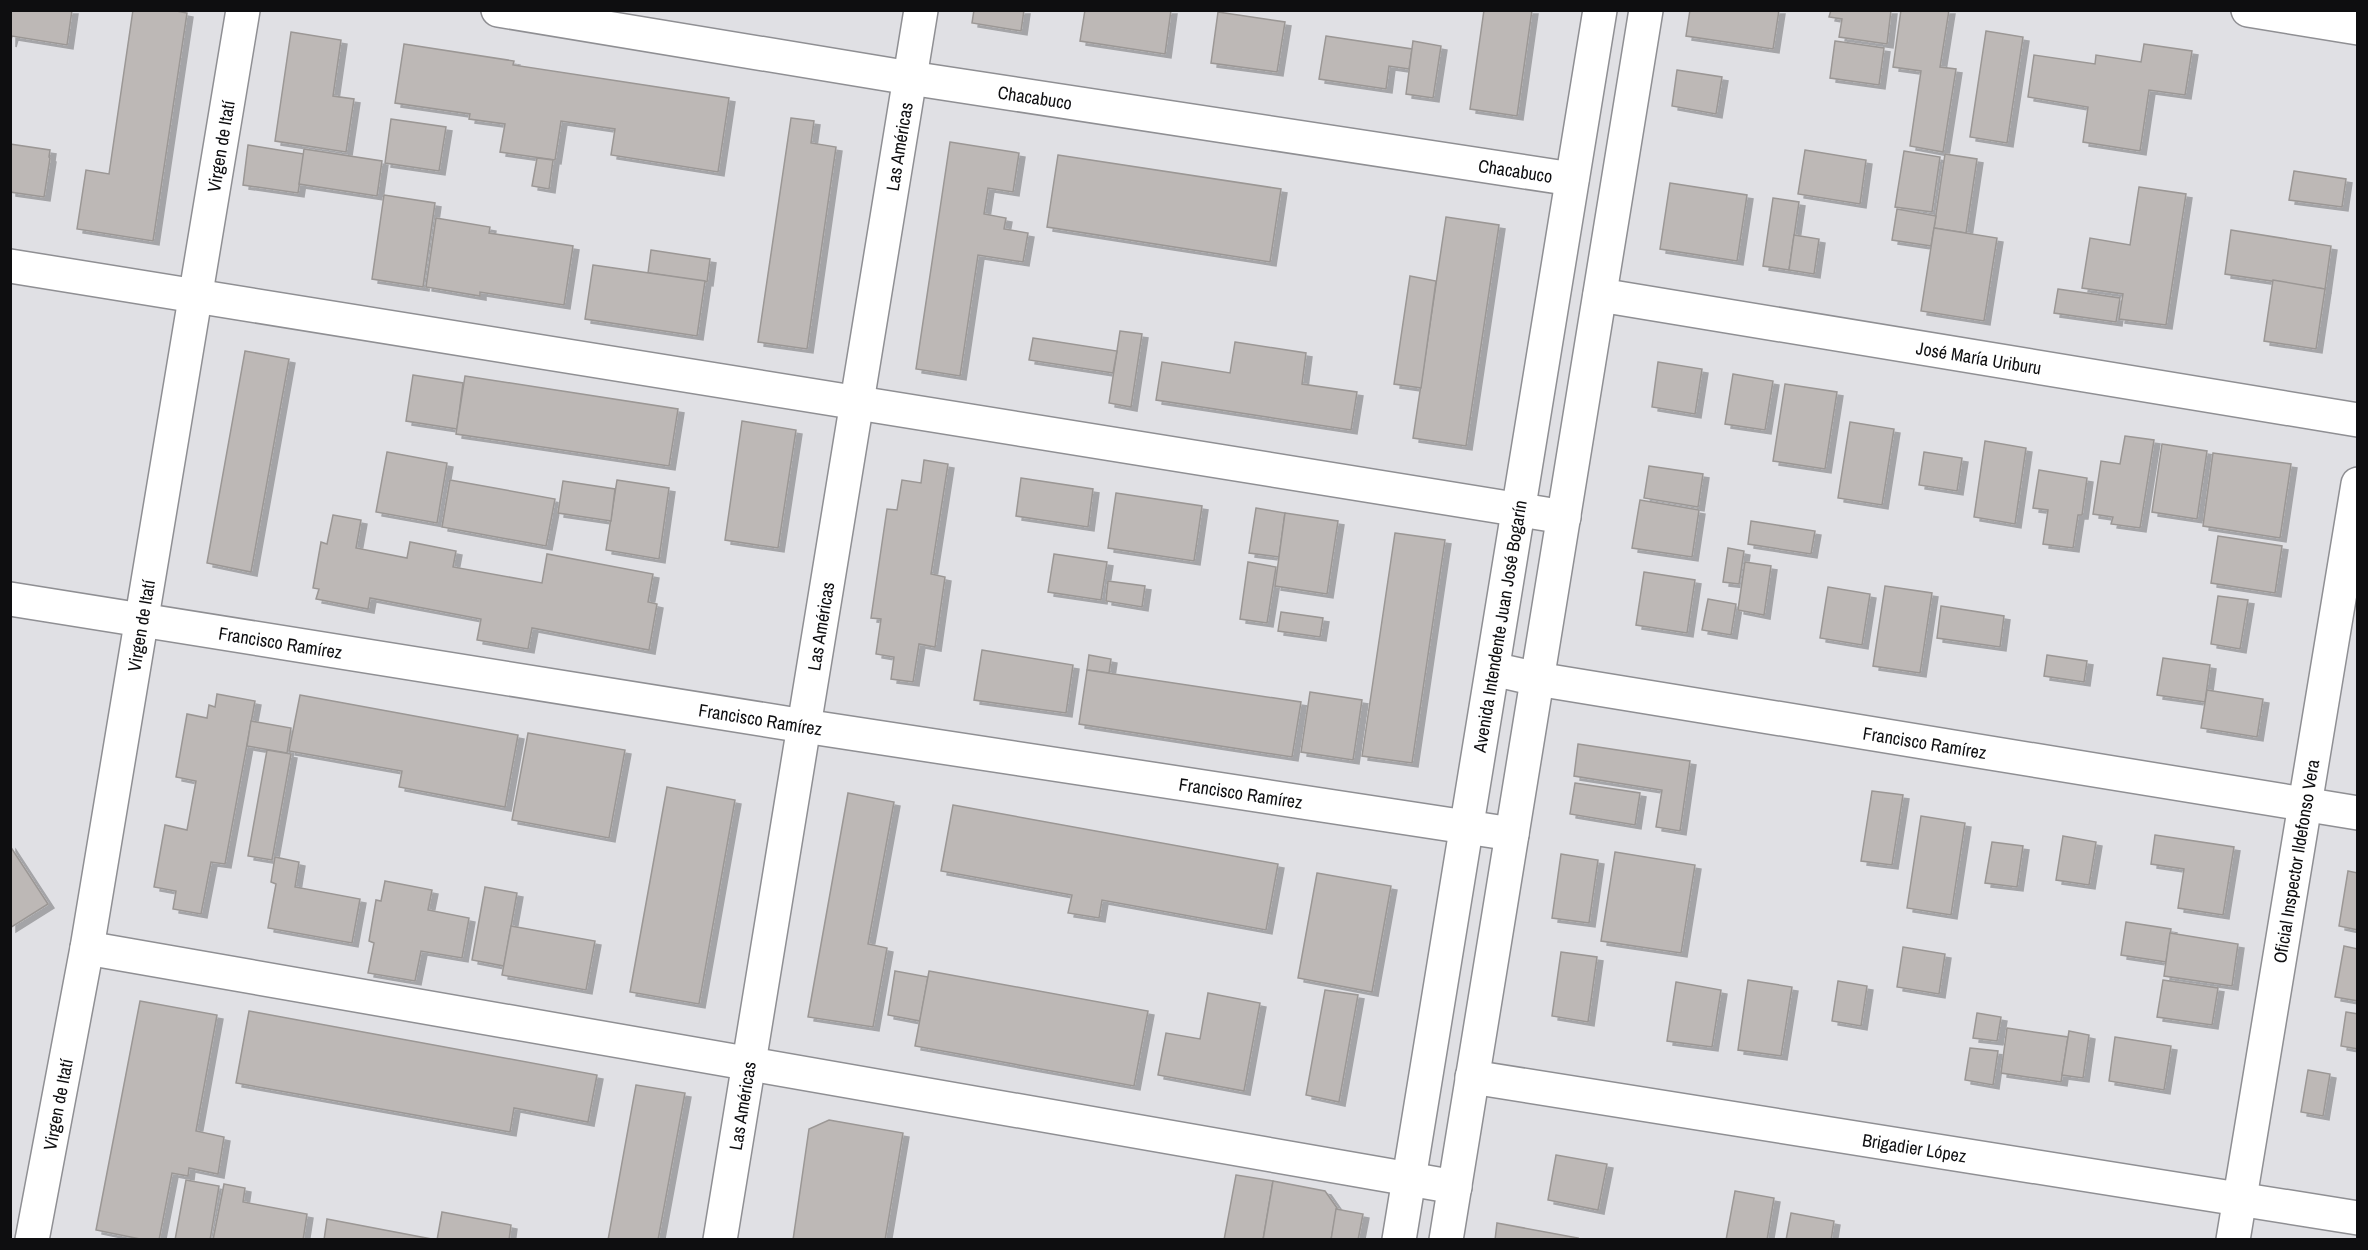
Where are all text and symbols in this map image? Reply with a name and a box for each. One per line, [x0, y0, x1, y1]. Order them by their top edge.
street label: Chacabuco [996, 79, 1074, 115]
street label: Virgen de Itatí [200, 98, 240, 194]
street label: Las Américas [879, 100, 918, 193]
street label: Chacabuco [1477, 152, 1554, 188]
street label: José María Uriburu [1914, 335, 2043, 380]
street label: Avenida Intendente Juan José Bogarín [1466, 498, 1532, 755]
street label: Virgen de Itatí [121, 577, 161, 673]
street label: Las Américas [801, 580, 840, 672]
street label: Francisco Ramírez [217, 620, 344, 664]
street label: Francisco Ramírez [697, 697, 824, 741]
street label: Francisco Ramírez [1861, 720, 1988, 765]
street label: Oficial Inspector Ildefonso Vera [2266, 757, 2325, 965]
street label: Francisco Ramírez [1177, 771, 1304, 814]
street label: Virgen de Itatí [37, 1056, 79, 1152]
street label: Las Américas [722, 1060, 761, 1152]
street label: Brigadier López [1861, 1127, 1968, 1168]

